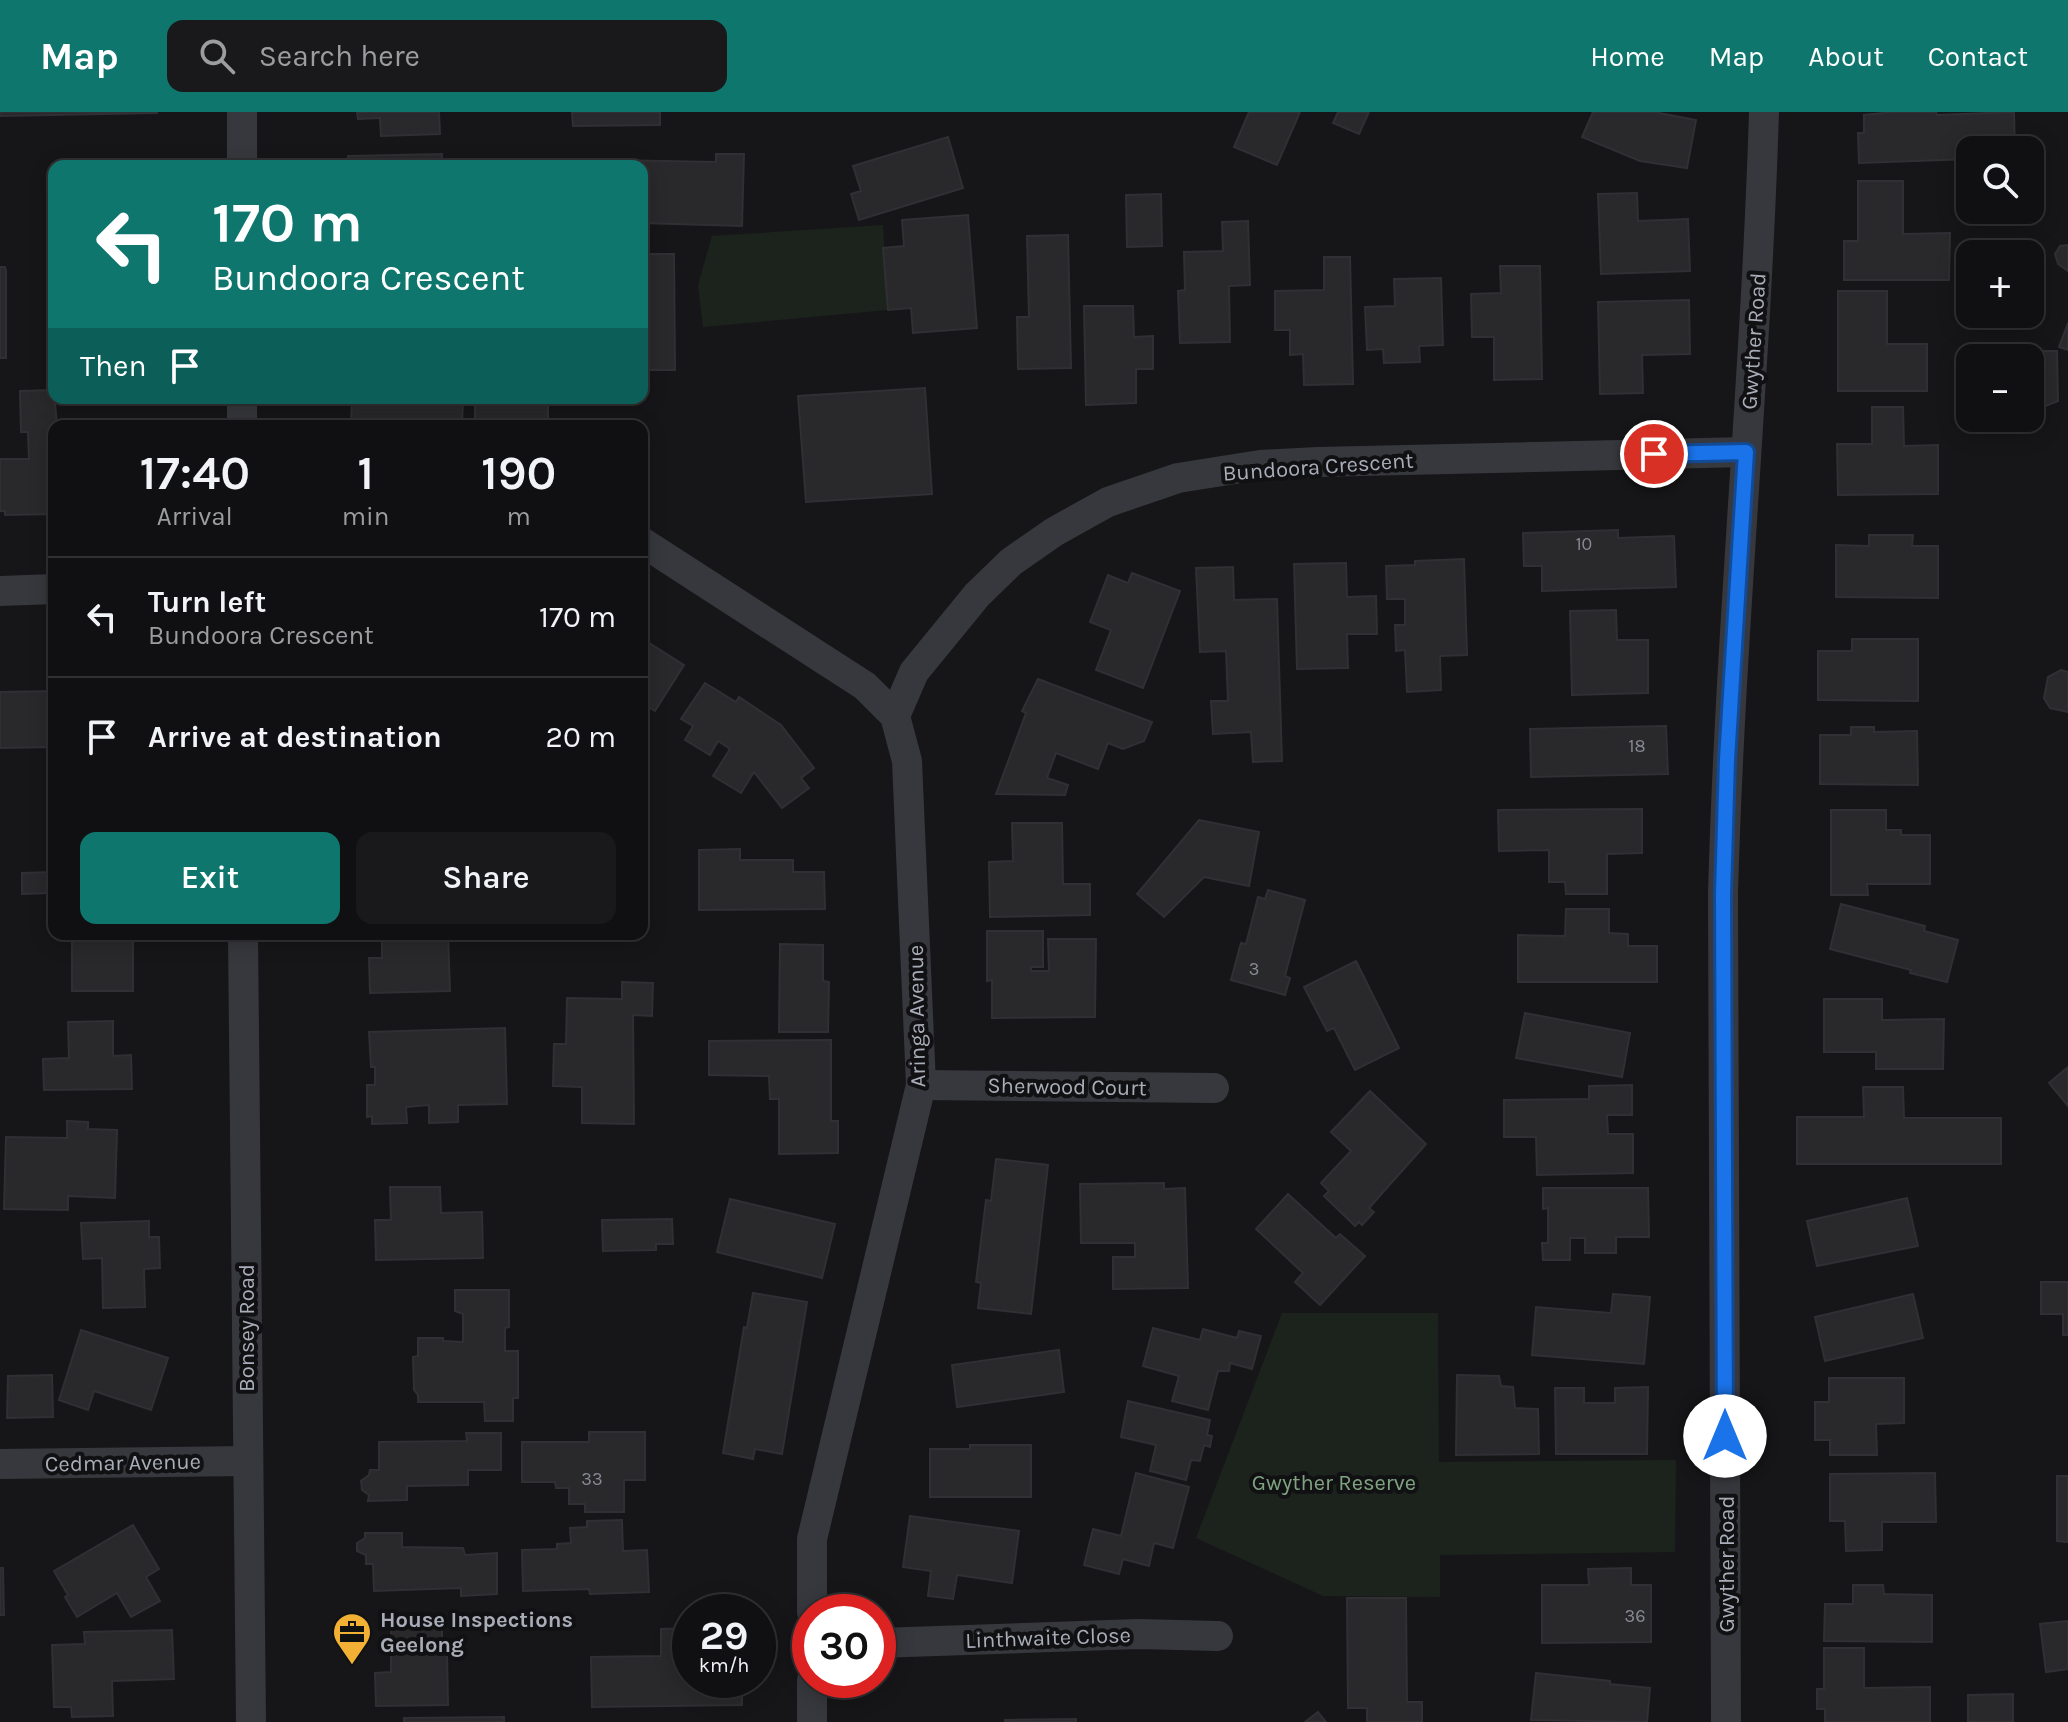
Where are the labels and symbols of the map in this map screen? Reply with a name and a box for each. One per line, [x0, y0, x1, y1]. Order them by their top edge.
street label: Gwyther Road [1736, 272, 1772, 410]
pin [1620, 420, 1688, 488]
street label: Bundoora Crescent [1222, 447, 1414, 487]
house number: 10 [1576, 533, 1592, 555]
house number: 18 [1628, 735, 1646, 757]
street label: Aringa Avenue [903, 944, 931, 1087]
house number: 3 [1249, 958, 1259, 980]
street label: Sherwood Court [987, 1073, 1147, 1101]
street label: Bonsey Road [234, 1264, 260, 1392]
position arrow [1683, 1394, 1767, 1478]
street label: Cedmar Avenue [45, 1449, 201, 1477]
house number: 33 [581, 1468, 603, 1490]
park label: Gwyther Reserve [1252, 1470, 1416, 1496]
street label: Gwyther Road [1714, 1495, 1740, 1633]
speed limit sign: 30 [792, 1594, 896, 1698]
house number: 36 [1625, 1605, 1645, 1627]
place label: House Inspections Geelong [380, 1607, 573, 1658]
office icon: House Inspections Geelong [331, 1611, 373, 1666]
street label: Linthwaite Close [965, 1622, 1131, 1654]

